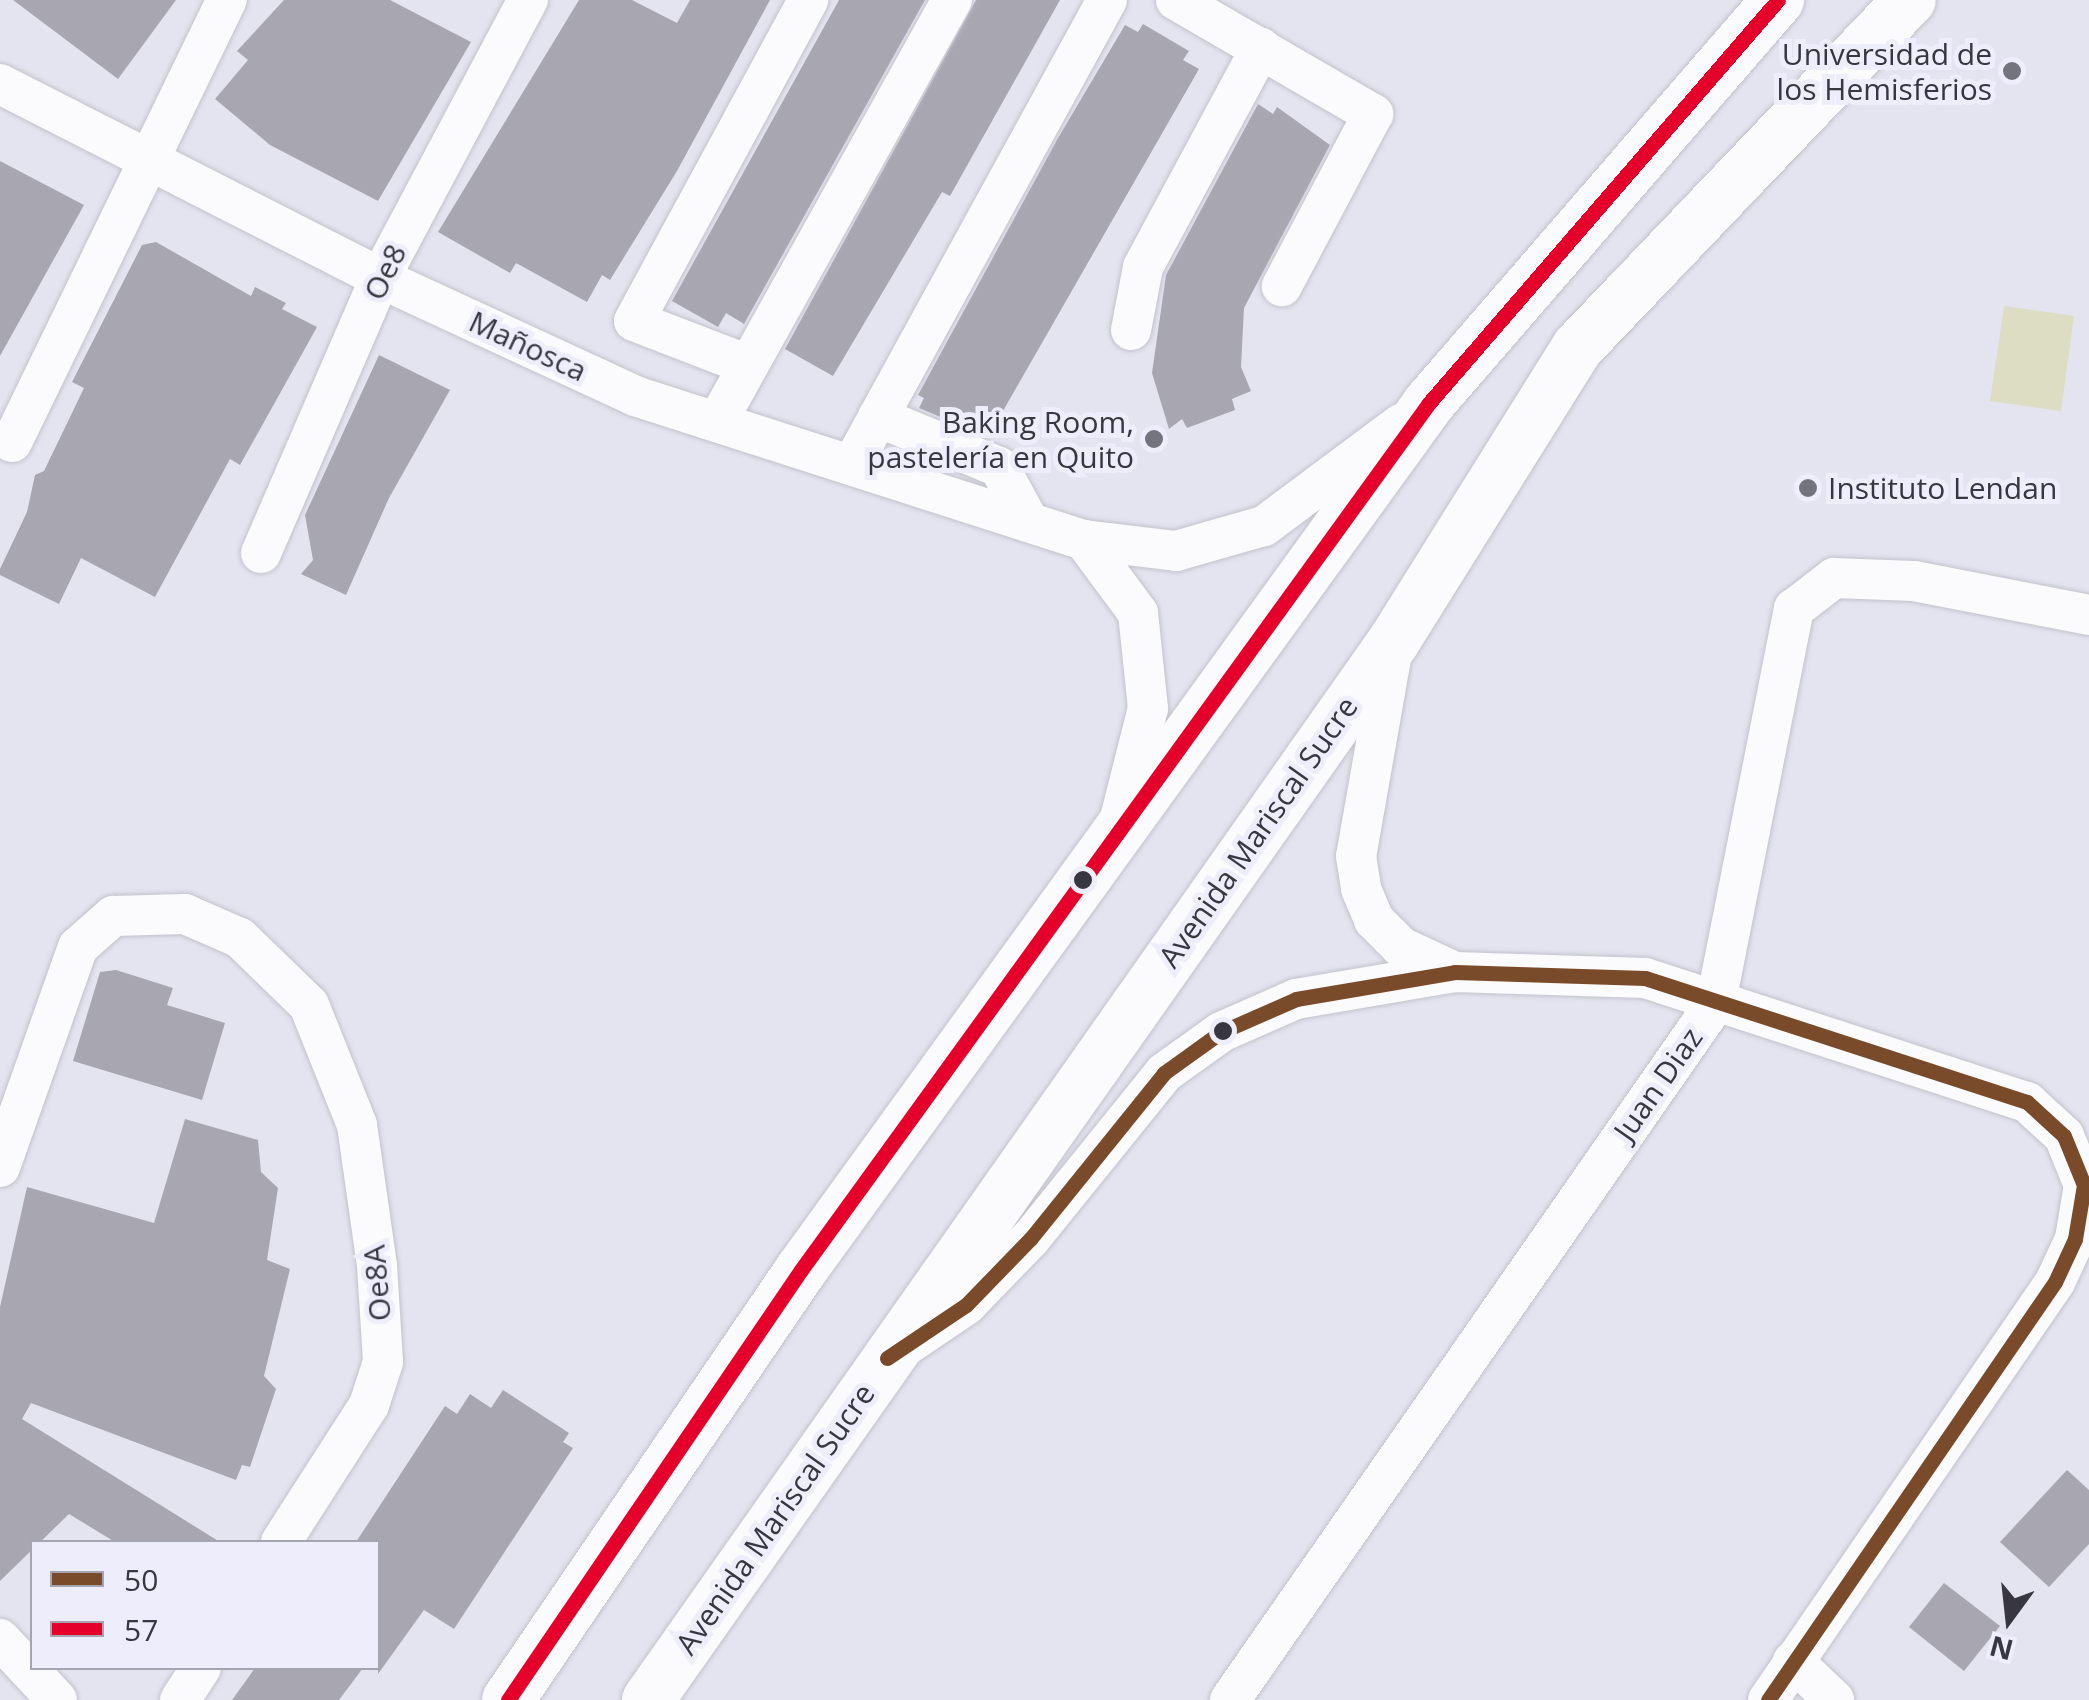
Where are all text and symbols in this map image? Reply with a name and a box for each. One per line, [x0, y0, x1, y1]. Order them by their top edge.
place label: Universidad de los Hemisferios [1777, 36, 1992, 106]
marker: Universidad de los Hemisferios [2001, 60, 2023, 82]
street label: Oe8 [356, 238, 414, 306]
street label: Mañosca [464, 303, 592, 389]
place label: Baking Room, pastelería en Quito [867, 404, 1134, 474]
marker: Baking Room, pastelería en Quito [1143, 428, 1165, 450]
place label: Instituto Lendan [1828, 470, 2057, 506]
marker: Instituto Lendan [1797, 477, 1819, 499]
street label: Avenida Mariscal Sucre [1151, 690, 1365, 974]
unlabelled marker [1073, 870, 1093, 890]
unlabelled marker [1213, 1021, 1233, 1041]
street label: Juan Diaz [1606, 1021, 1710, 1147]
street label: Oe8A [356, 1243, 398, 1323]
street label: Avenida Mariscal Sucre [668, 1377, 882, 1661]
legend [30, 1540, 380, 1670]
text: 50 [124, 1559, 158, 1600]
north arrow [1959, 1570, 2059, 1670]
text: 57 [124, 1609, 158, 1650]
text: N [1985, 1628, 2017, 1670]

